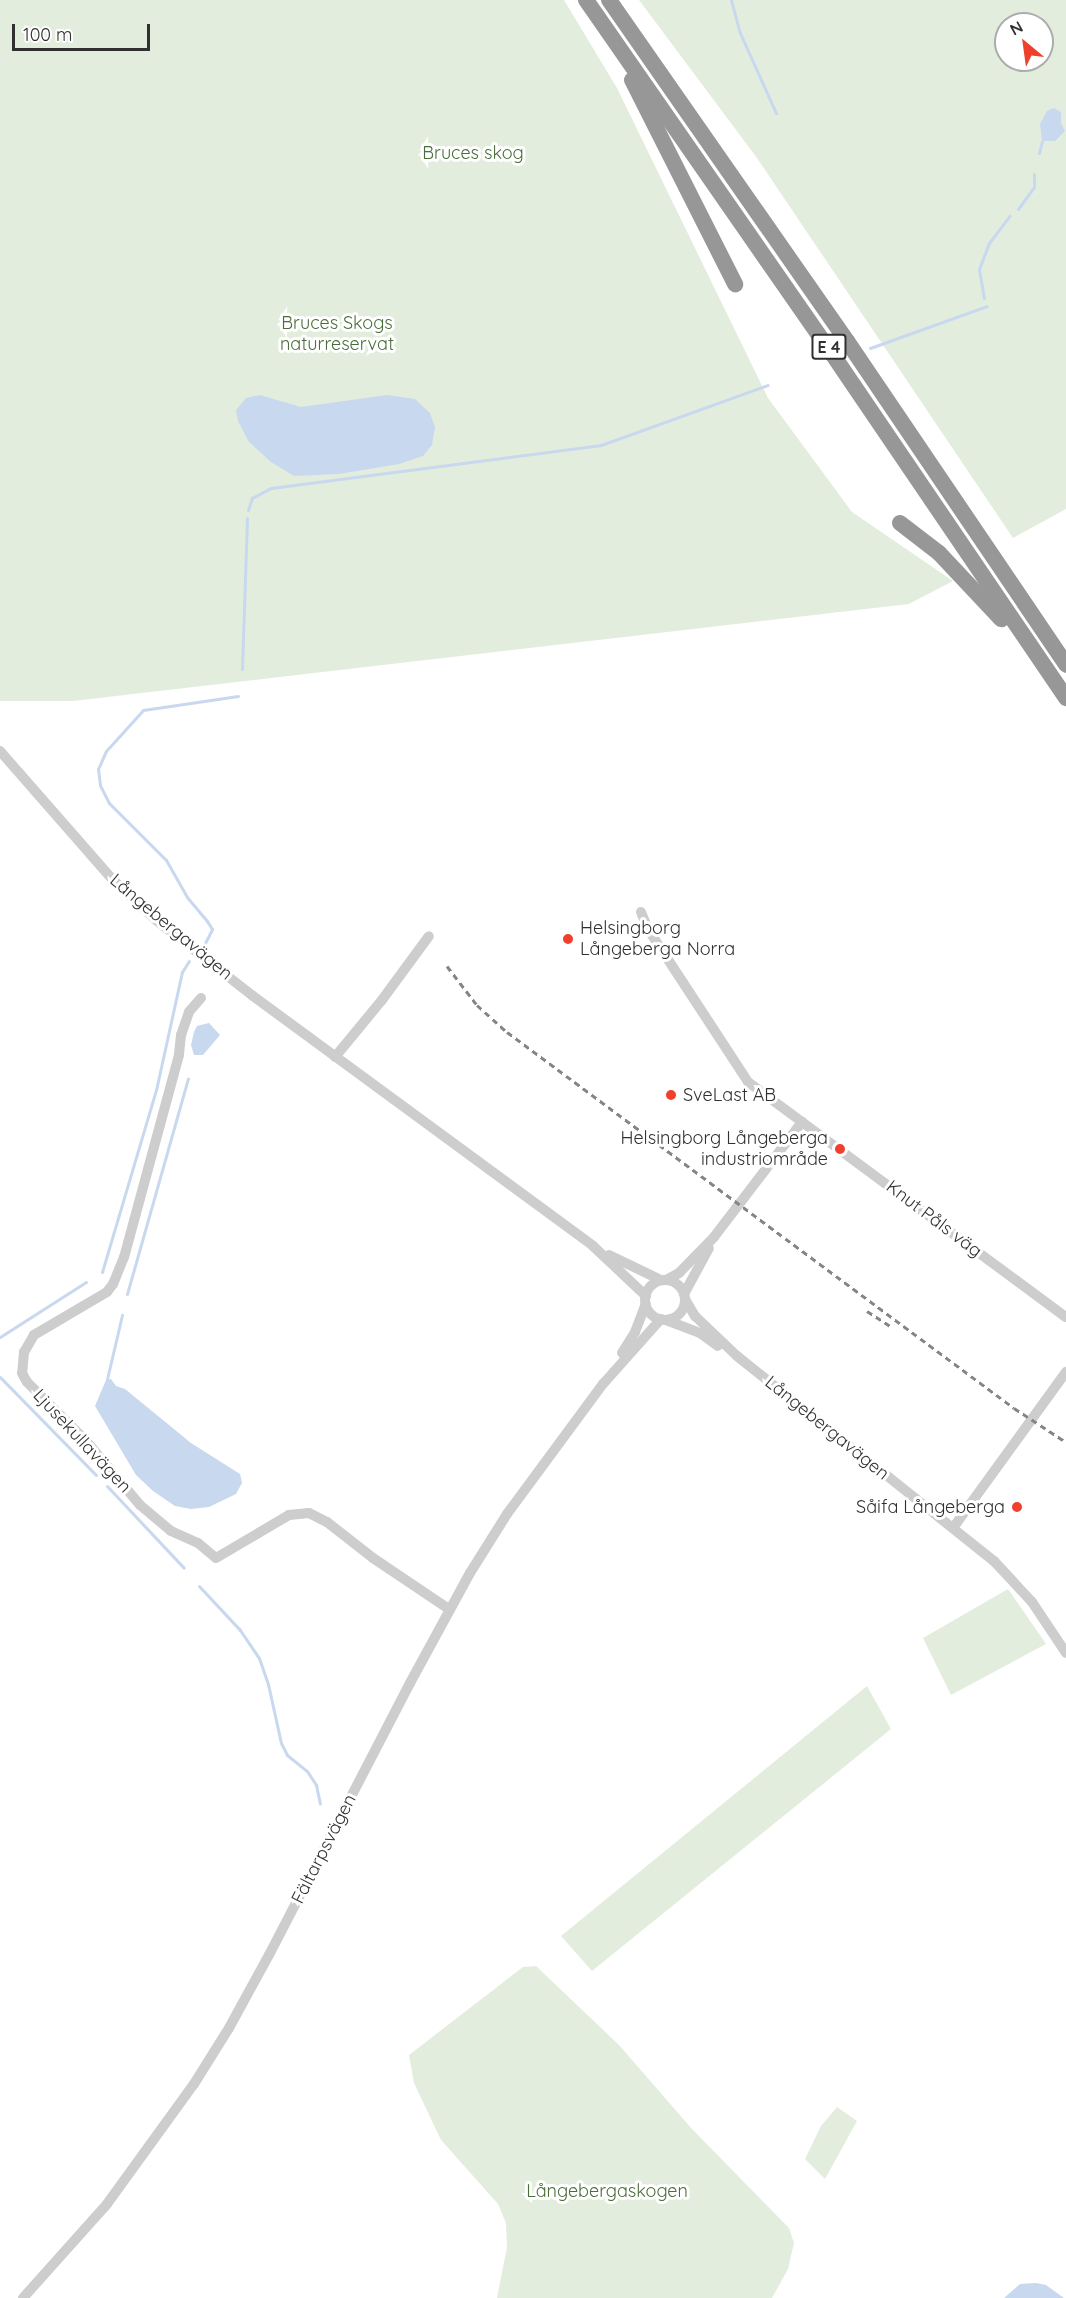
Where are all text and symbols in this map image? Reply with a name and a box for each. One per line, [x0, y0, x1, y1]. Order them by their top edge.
scale bar [15, 12, 153, 50]
north arrow [994, 12, 1054, 72]
text: N [1006, 16, 1026, 40]
text: 100 m [23, 23, 72, 46]
park label: Bruces skog [422, 142, 524, 164]
park label: Bruces Skogs naturreservat [280, 313, 394, 356]
road number: E 4 [811, 334, 847, 360]
street label: Långebergavägen [105, 869, 237, 985]
place label: Helsingborg Långeberga Norra [580, 918, 735, 960]
marker: Helsingborg Långeberga Norra [561, 932, 575, 946]
place label: SveLast AB [683, 1084, 776, 1106]
marker: SveLast AB [664, 1088, 678, 1102]
place label: Helsingborg Långeberga industriområde [620, 1128, 828, 1170]
marker: Helsingborg Långeberga industriområde [833, 1142, 847, 1156]
street label: Knut Påls väg [882, 1176, 986, 1262]
street label: Långebergavägen [761, 1371, 893, 1485]
street label: Ljusekullavägen [28, 1385, 136, 1497]
place label: Såifa Långeberga [856, 1496, 1005, 1518]
marker: Såifa Långeberga [1010, 1500, 1024, 1514]
street label: Fältarpsvägen [287, 1791, 361, 1907]
park label: Långebergaskogen [526, 2180, 688, 2202]

